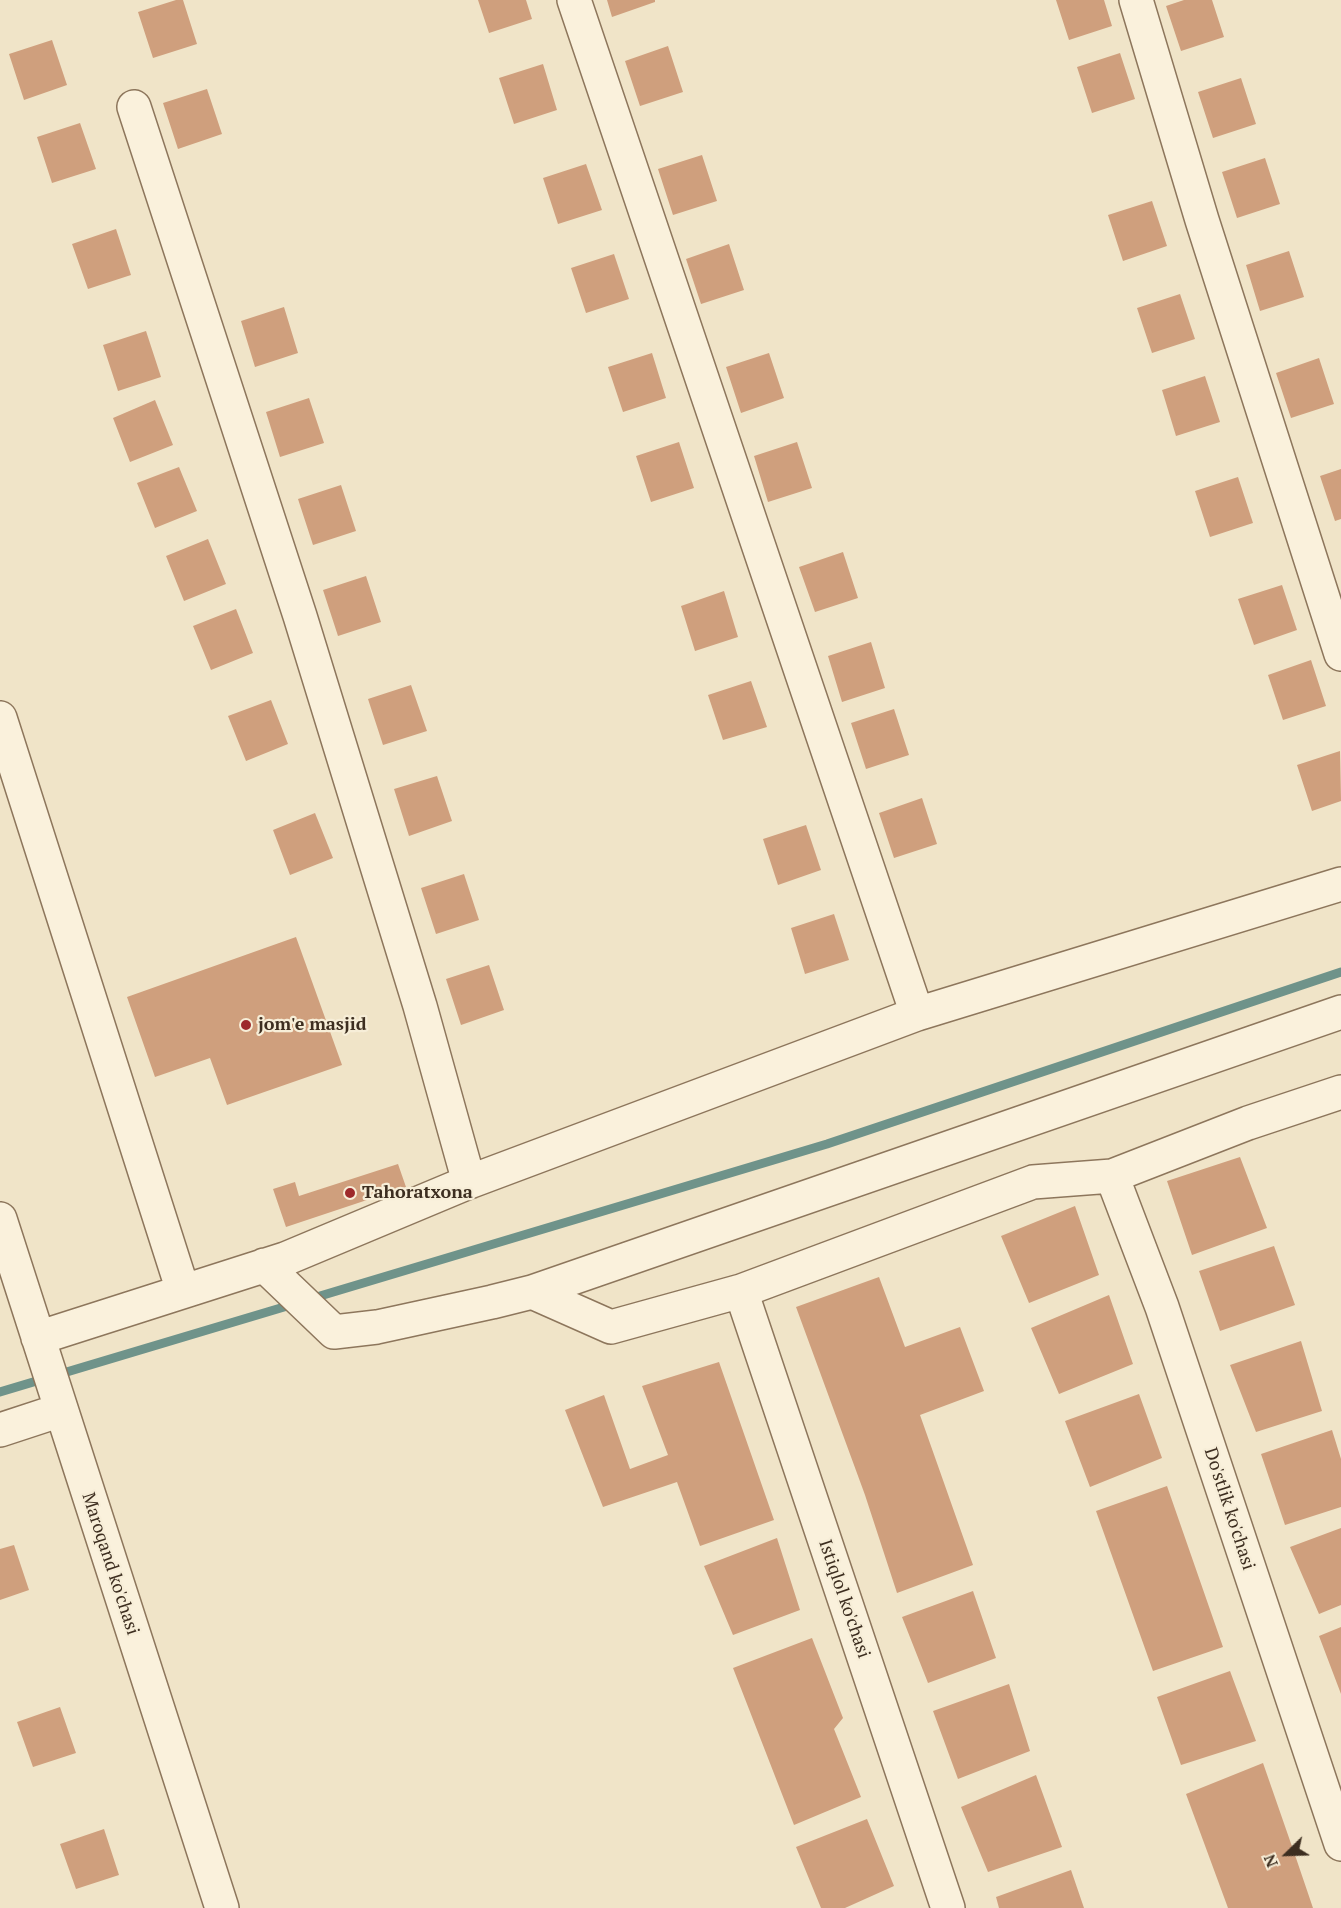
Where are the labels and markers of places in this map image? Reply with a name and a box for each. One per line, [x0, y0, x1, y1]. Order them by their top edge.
place label: jom'e masjid [258, 1014, 367, 1036]
marker: jom'e masjid [239, 1018, 253, 1032]
place label: Tahoratxona [362, 1182, 473, 1204]
marker: Tahoratxona [343, 1186, 357, 1200]

